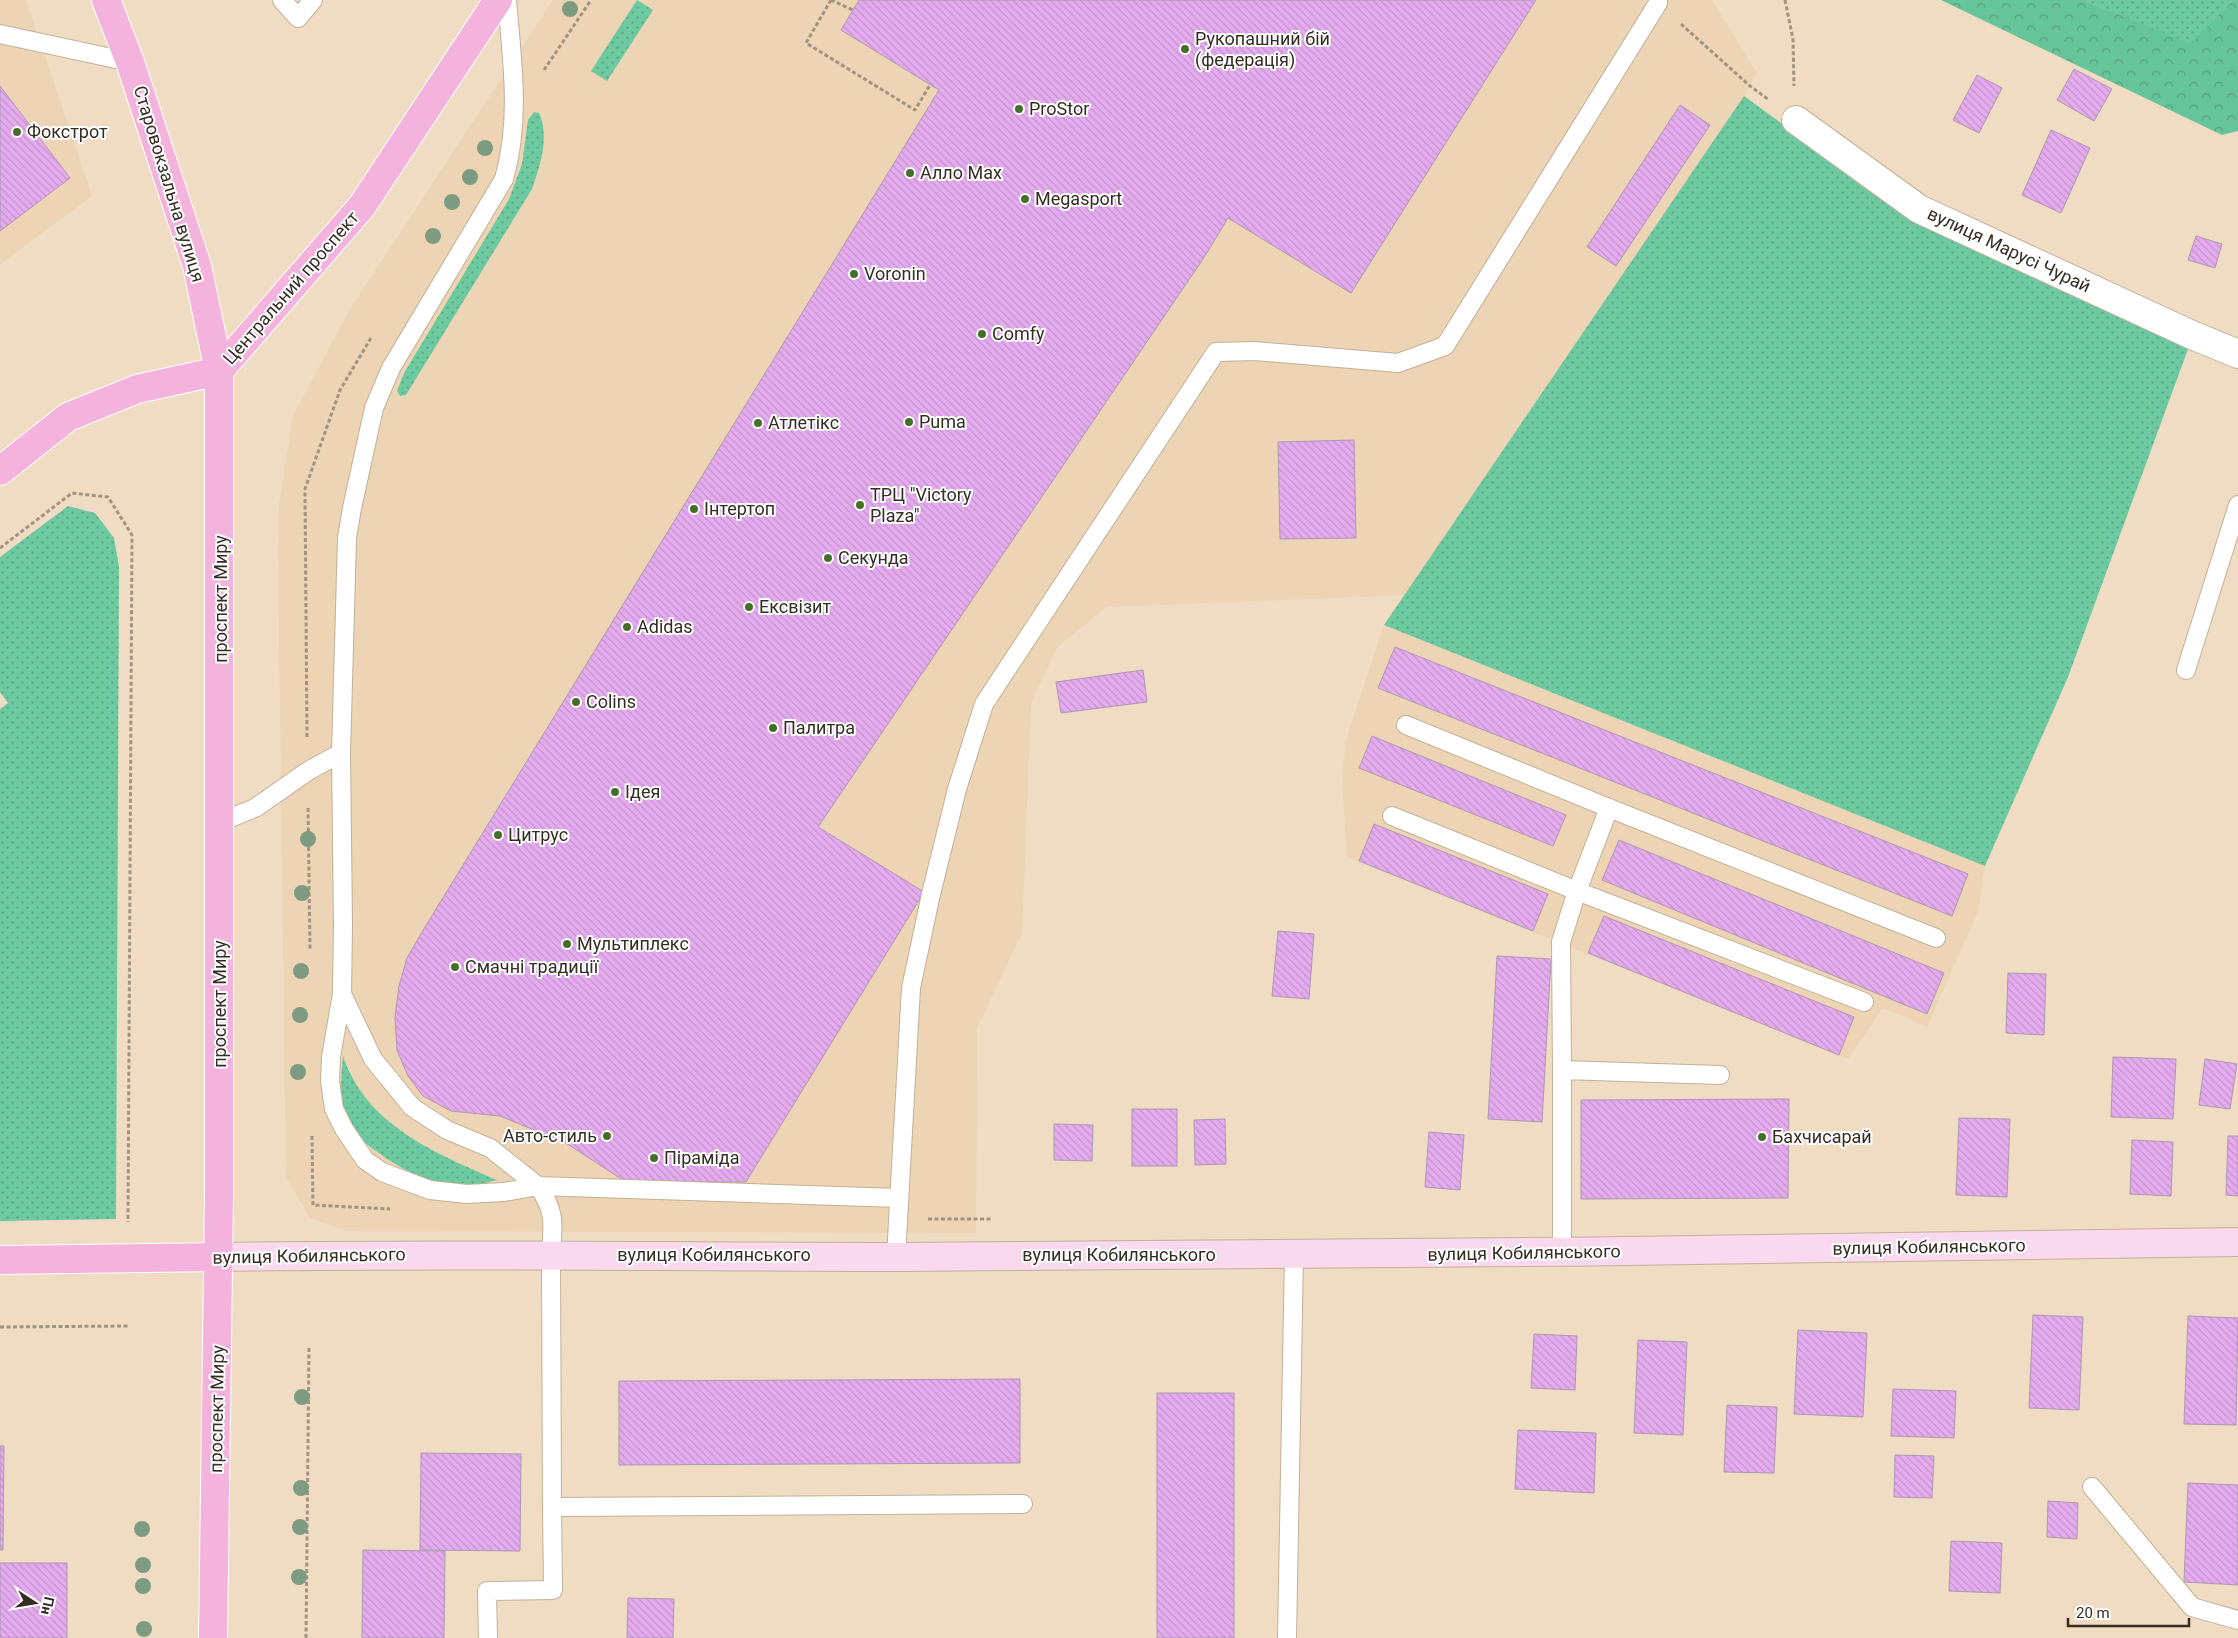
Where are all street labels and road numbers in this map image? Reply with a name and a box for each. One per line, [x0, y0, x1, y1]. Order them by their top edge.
street label: Старовокзальна вулиця [130, 83, 209, 285]
street label: вулиця Марусі Чурай [1924, 203, 2094, 297]
street label: Центральний проспект [218, 207, 363, 369]
street label: проспект Миру [210, 535, 231, 663]
street label: проспект Миру [209, 940, 230, 1068]
street label: вулиця Кобилянського [1832, 1234, 2026, 1259]
street label: вулиця Кобилянського [1427, 1240, 1621, 1265]
street label: вулиця Кобилянського [212, 1243, 406, 1268]
street label: вулиця Кобилянського [617, 1244, 811, 1265]
street label: вулиця Кобилянського [1022, 1244, 1216, 1265]
street label: проспект Миру [205, 1345, 228, 1473]

